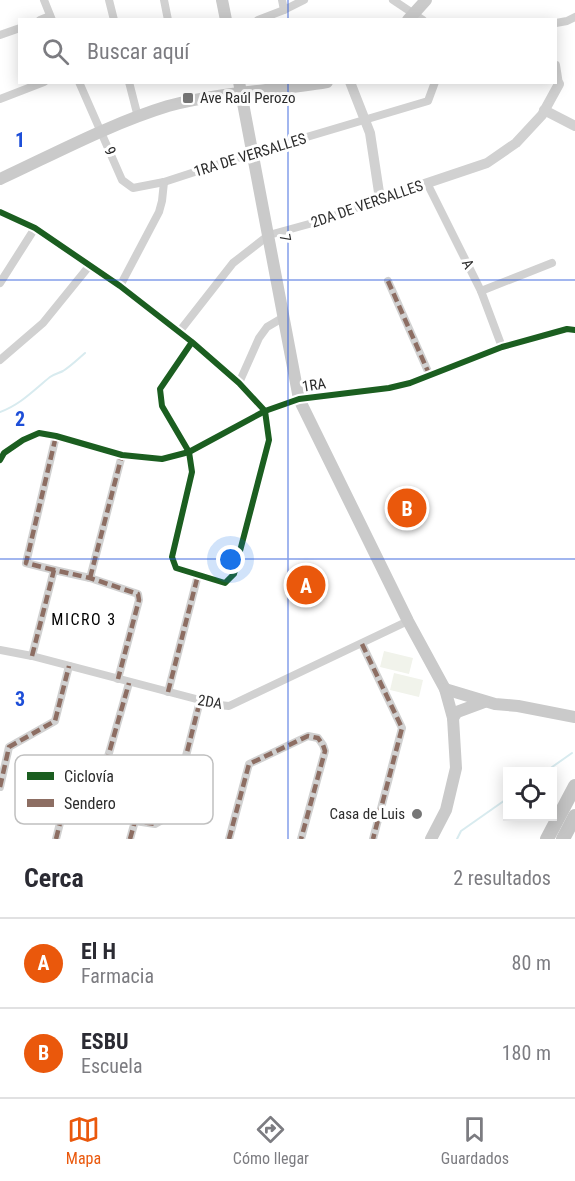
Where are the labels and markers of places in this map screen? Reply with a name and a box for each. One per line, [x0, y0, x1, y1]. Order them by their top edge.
place label: Ave Raúl Perozo [200, 89, 295, 107]
marker: Ave Raúl Perozo [181, 91, 195, 105]
pin: B [388, 486, 426, 530]
pin: A [286, 562, 326, 608]
place label: Casa de Luis [330, 805, 405, 823]
marker: Casa de Luis [410, 807, 424, 821]

